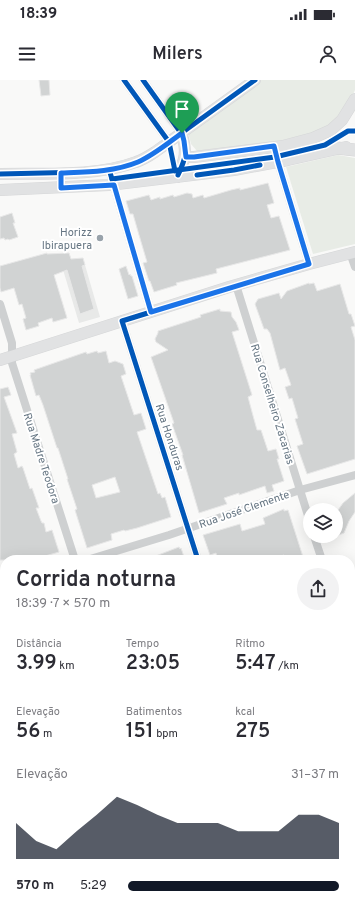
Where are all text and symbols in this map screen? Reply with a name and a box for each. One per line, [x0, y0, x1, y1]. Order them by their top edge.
text: 18:39 [20, 5, 57, 24]
icon: menu [16, 43, 38, 65]
text: Milers [152, 43, 203, 66]
icon: person [317, 43, 339, 65]
pin [165, 92, 199, 133]
icon: arrive [171, 98, 193, 120]
place label: Horizz Ibirapuera [42, 226, 92, 253]
marker: Horizz Ibirapuera [95, 233, 105, 243]
street label: Rua Conselheiro Zacarias [247, 342, 297, 466]
street label: Rua Honduras [152, 402, 186, 472]
street label: Rua Madre Teodora [20, 411, 62, 506]
street label: Rua José Clemente [197, 488, 292, 532]
map controls [303, 503, 343, 543]
button: layers [303, 503, 343, 543]
text: Corrida noturna [16, 567, 176, 594]
button: share [297, 568, 339, 610]
text: 18:39 · 7 × 570 m [16, 596, 110, 612]
text: Distância [16, 637, 62, 651]
text: Tempo [126, 637, 159, 651]
text: Ritmo [235, 637, 265, 651]
text: 3.99 [16, 651, 57, 677]
text: 23:05 [126, 651, 180, 677]
text: 5:47 [235, 651, 276, 677]
text: km [57, 659, 75, 673]
text: /km [276, 659, 299, 673]
text: Elevação [16, 705, 60, 719]
text: Batimentos [126, 705, 182, 719]
text: kcal [235, 705, 255, 719]
text: 56 [16, 719, 40, 745]
text: 151 [126, 719, 154, 745]
text: 275 [235, 719, 270, 745]
text: m [40, 727, 52, 741]
text: bpm [154, 727, 178, 741]
text: Elevação [16, 767, 68, 783]
text: 31–37 m [291, 767, 339, 783]
text: 570 m [16, 878, 54, 894]
text: 5:29 [80, 878, 107, 894]

